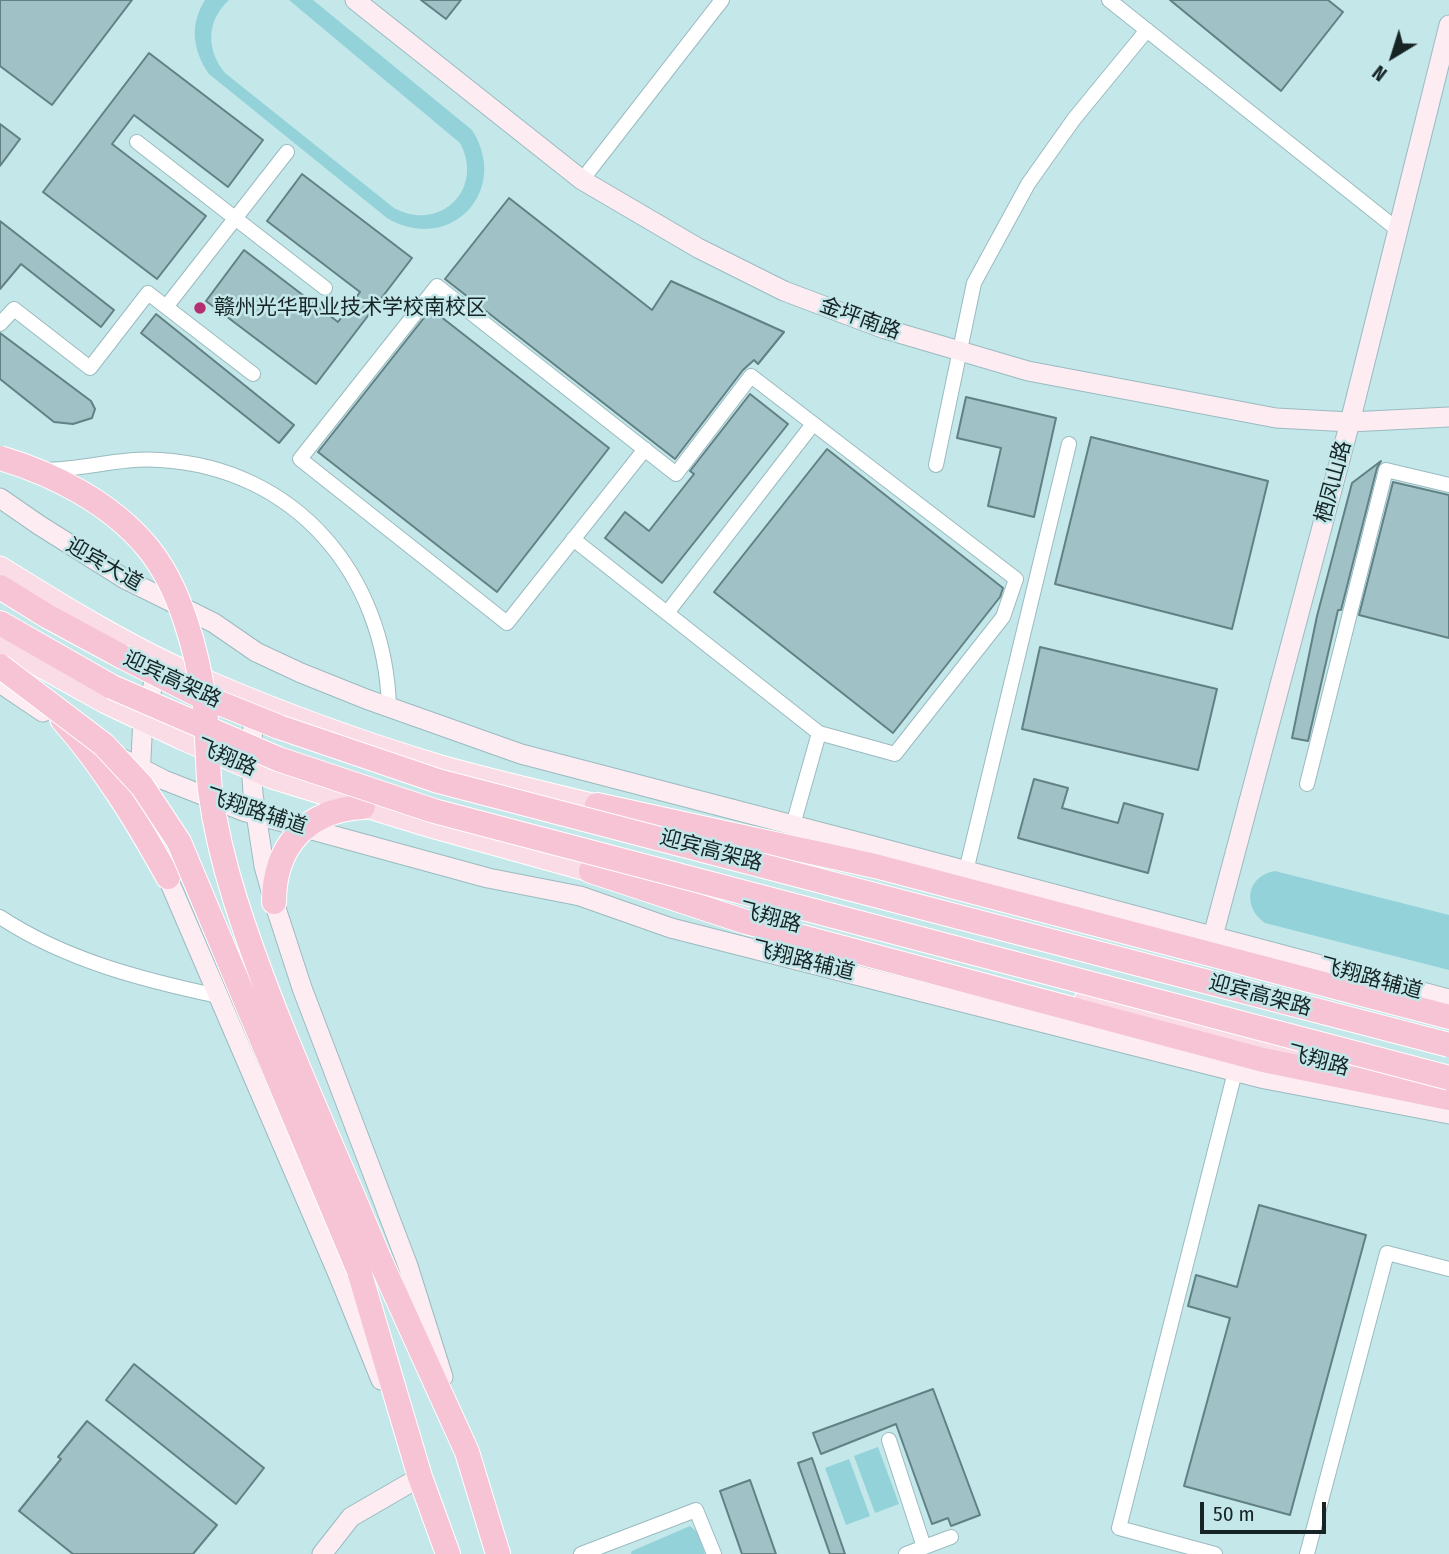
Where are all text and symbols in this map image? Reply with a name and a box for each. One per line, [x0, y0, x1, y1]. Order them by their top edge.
north arrow [1358, 21, 1428, 91]
text: N [1368, 60, 1391, 86]
street label: 金坪南路 [816, 293, 904, 345]
place label: 赣州光华职业技术学校南校区 [214, 295, 487, 321]
marker: 赣州光华职业技术学校南校区 [192, 300, 208, 316]
street label: 栖凤山路 [1311, 438, 1357, 526]
street label: 迎宾大道 [61, 533, 147, 597]
street label: 迎宾高架路 [119, 646, 225, 714]
street label: 飞翔路 [192, 734, 260, 782]
street label: 飞翔路辅道 [202, 784, 310, 840]
street label: 迎宾高架路 [657, 825, 765, 877]
street label: 飞翔路 [736, 898, 804, 938]
street label: 飞翔路辅道 [749, 936, 857, 986]
street label: 飞翔路辅道 [1317, 953, 1425, 1005]
street label: 迎宾高架路 [1206, 970, 1314, 1022]
street label: 飞翔路 [1284, 1041, 1352, 1081]
scale bar [1204, 1488, 1330, 1532]
text: 50 m [1213, 1501, 1255, 1527]

